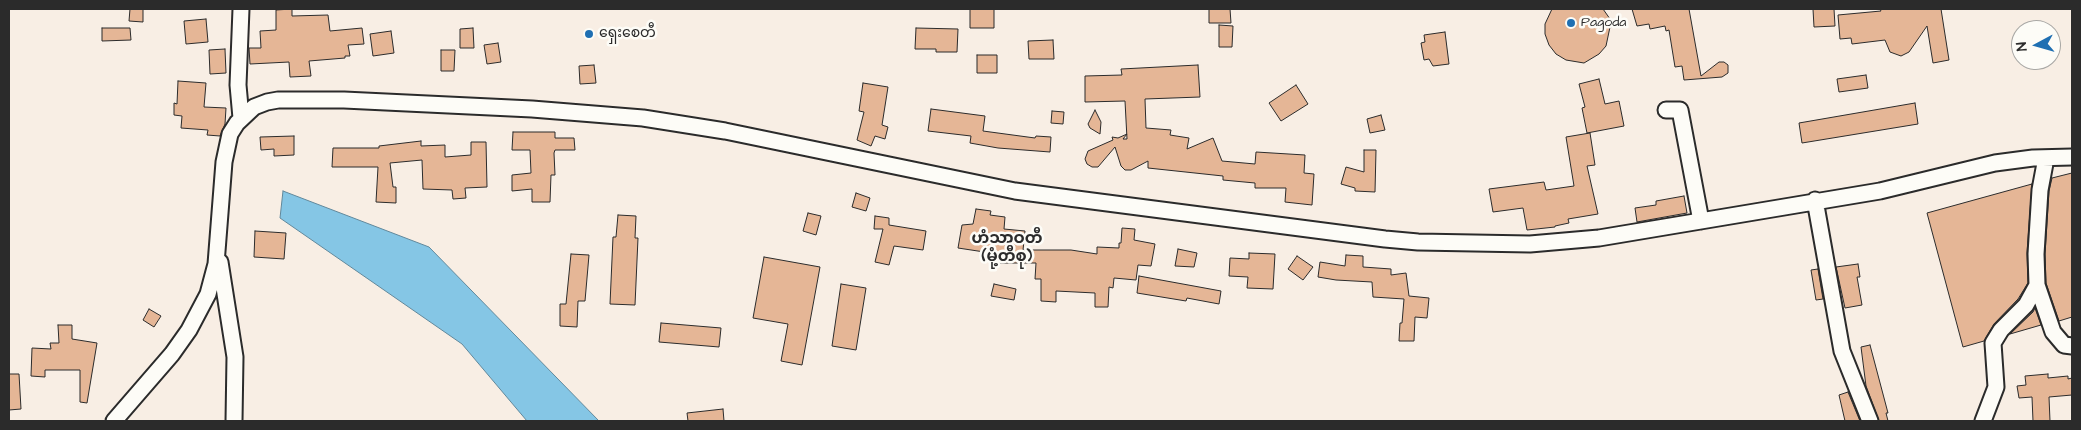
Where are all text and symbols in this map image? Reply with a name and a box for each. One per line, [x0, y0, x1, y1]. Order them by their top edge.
place label: Pagoda [1581, 15, 1626, 31]
marker: Pagoda [1565, 17, 1577, 29]
north arrow [2011, 20, 2061, 70]
place label: ရှေးစေတီ [599, 26, 656, 42]
marker: ရှေးစေတီ [583, 28, 595, 40]
text: N [2012, 41, 2032, 52]
district label: ဟံသာဝတီ (မုံ့တီစု) [971, 230, 1043, 268]

